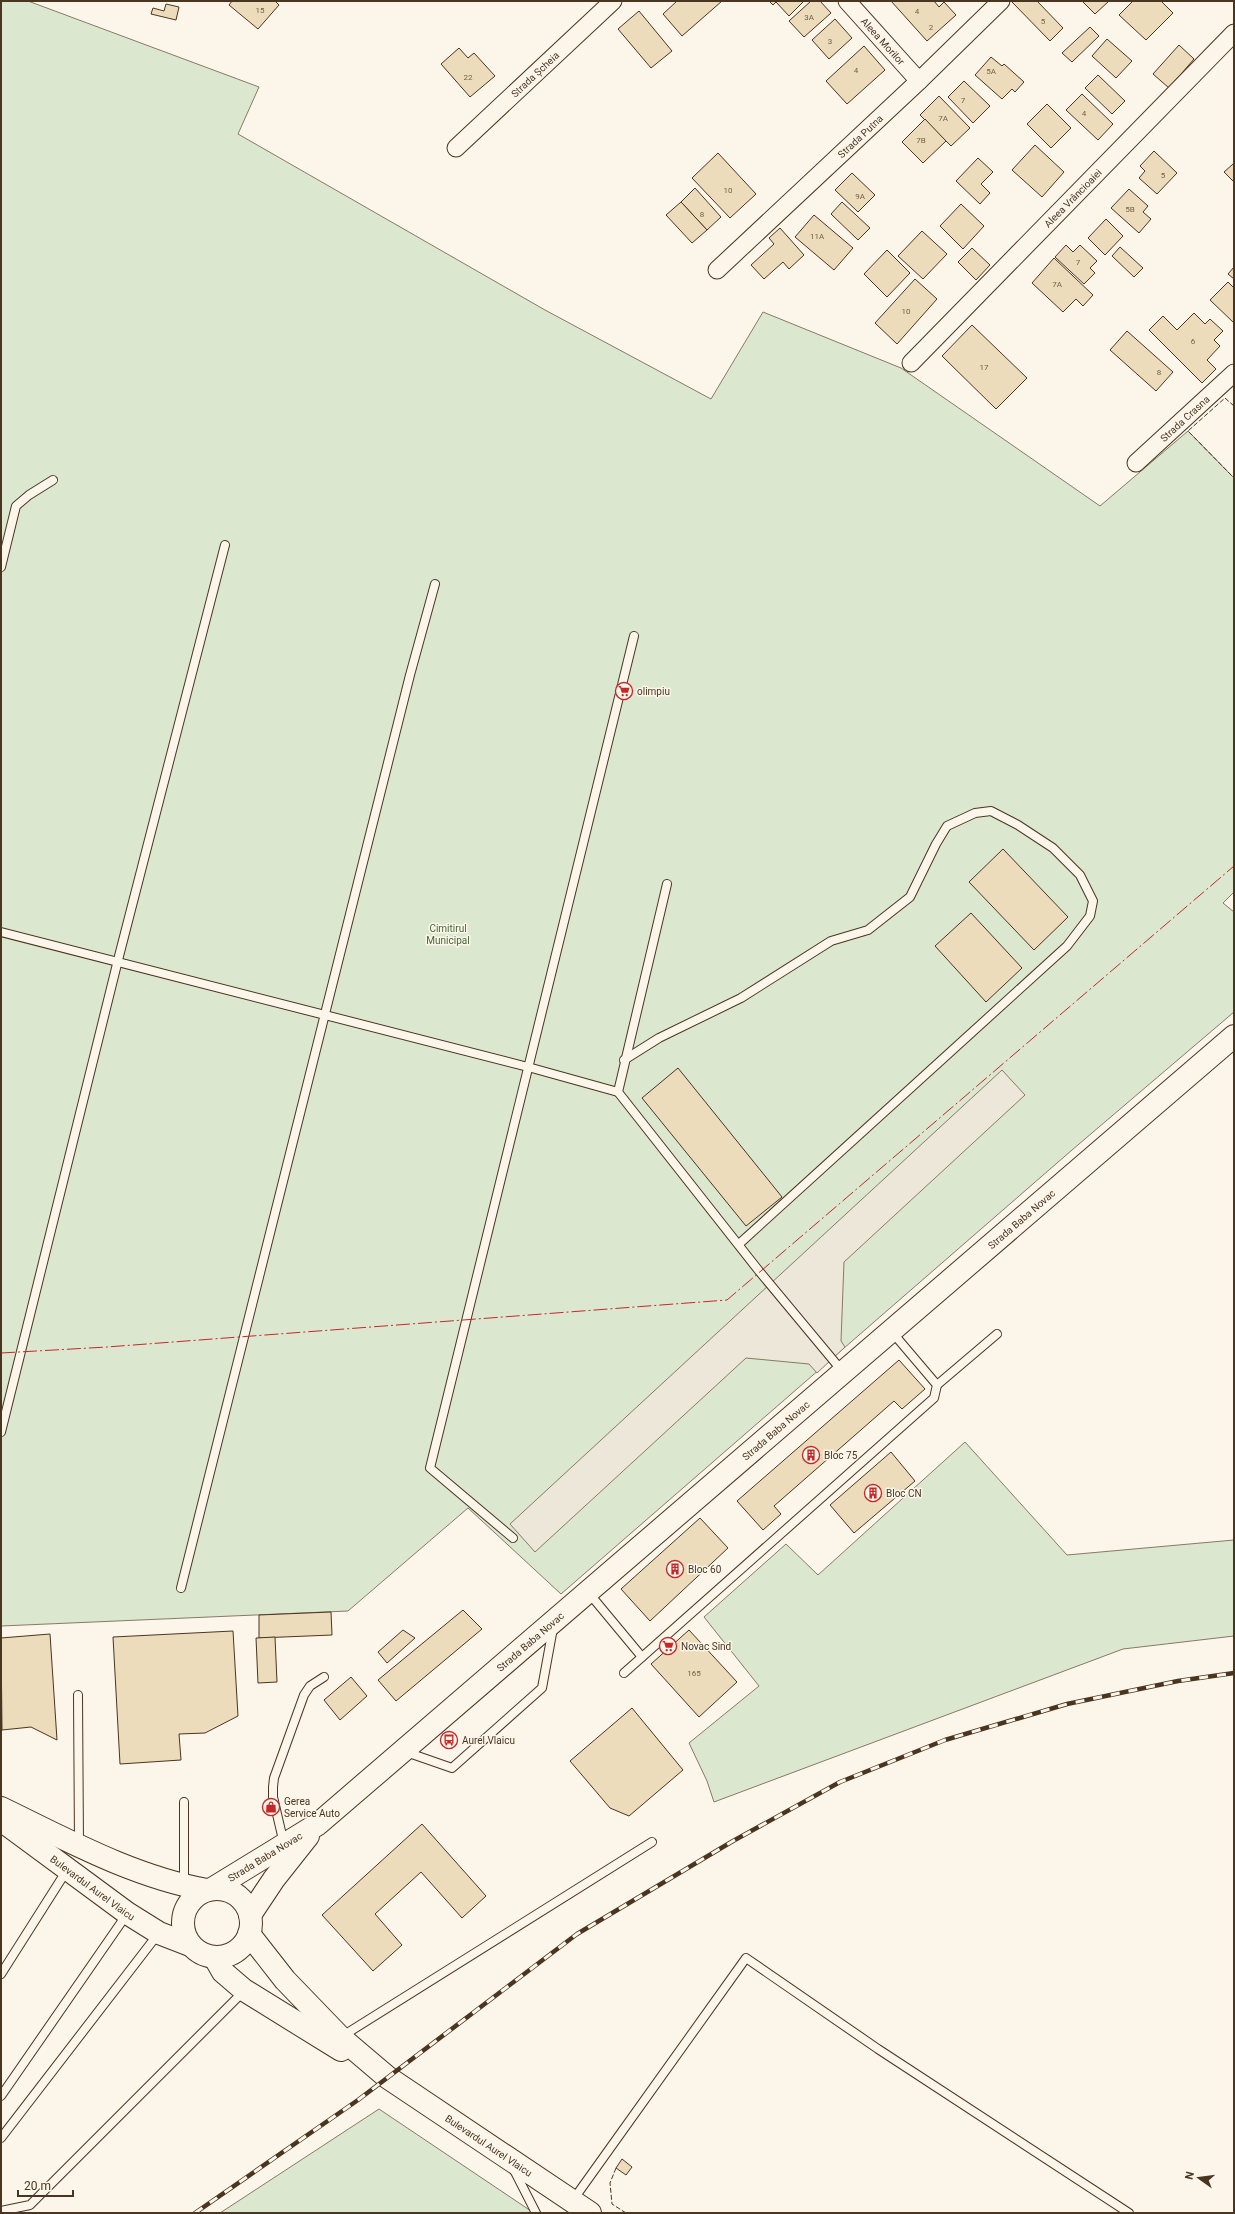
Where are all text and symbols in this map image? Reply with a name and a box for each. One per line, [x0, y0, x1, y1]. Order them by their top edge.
house number: 15 [256, 6, 265, 15]
house number: 4 [915, 7, 920, 16]
house number: 3A [804, 13, 815, 22]
street label: Aleea Morilor [859, 16, 907, 68]
house number: 5 [1041, 17, 1046, 26]
house number: 2 [929, 23, 934, 32]
house number: 3 [828, 37, 832, 46]
street label: Strada Șcheia [509, 50, 561, 100]
house number: 4 [854, 66, 859, 75]
house number: 5A [986, 67, 997, 76]
house number: 22 [464, 73, 473, 82]
house number: 7 [961, 96, 966, 105]
house number: 4 [1082, 109, 1087, 118]
street label: Strada Putna [836, 113, 885, 160]
house number: 7A [938, 114, 949, 123]
house number: 7B [916, 136, 926, 145]
street label: Aleea Vrâncioaiei [1042, 167, 1104, 230]
house number: 5 [1161, 171, 1166, 180]
house number: 10 [724, 186, 733, 195]
house number: 9A [855, 192, 866, 201]
house number: 5B [1125, 205, 1135, 214]
house number: 8 [700, 210, 705, 219]
house number: 11A [810, 232, 825, 241]
house number: 7 [1076, 258, 1081, 267]
house number: 7A [1052, 280, 1063, 289]
house number: 10 [902, 307, 911, 316]
house number: 6 [1191, 337, 1196, 346]
house number: 17 [980, 363, 989, 372]
house number: 8 [1157, 368, 1162, 377]
street label: Strada Crasna [1158, 393, 1212, 444]
supermarket icon: olimpiu [614, 681, 634, 701]
place label: olimpiu [637, 686, 670, 697]
park label: Cimitirul Municipal [426, 923, 470, 946]
street label: Strada Baba Novac [986, 1188, 1057, 1251]
street label: Strada Baba Novac [740, 1399, 812, 1463]
building icon: Bloc 75 [801, 1445, 821, 1465]
place label: Bloc 75 [824, 1450, 858, 1461]
building icon: Bloc CN [863, 1483, 883, 1503]
place label: Bloc CN [886, 1488, 922, 1499]
building icon: Bloc 60 [665, 1559, 685, 1579]
place label: Bloc 60 [688, 1564, 722, 1575]
street label: Strada Baba Novac [495, 1610, 566, 1674]
supermarket icon: Novac Sind [658, 1636, 678, 1656]
place label: Novac Sind [681, 1641, 731, 1652]
house number: 165 [687, 1669, 701, 1678]
bus stop icon: Aurel Vlaicu [439, 1730, 459, 1750]
place label: Aurel Vlaicu [462, 1735, 515, 1746]
place label: Gerea Service Auto [284, 1796, 340, 1819]
shop icon: Gerea Service Auto [261, 1797, 281, 1817]
street label: Strada Baba Novac [226, 1830, 304, 1884]
street label: Bulevardul Aurel Vlaicu [48, 1853, 137, 1923]
street label: Bulevardul Aurel Vlaicu [443, 2113, 534, 2179]
north arrow [1179, 2158, 1219, 2198]
text: N [1183, 2170, 1197, 2181]
scale bar [18, 2172, 73, 2198]
text: 20 m [24, 2179, 51, 2193]

